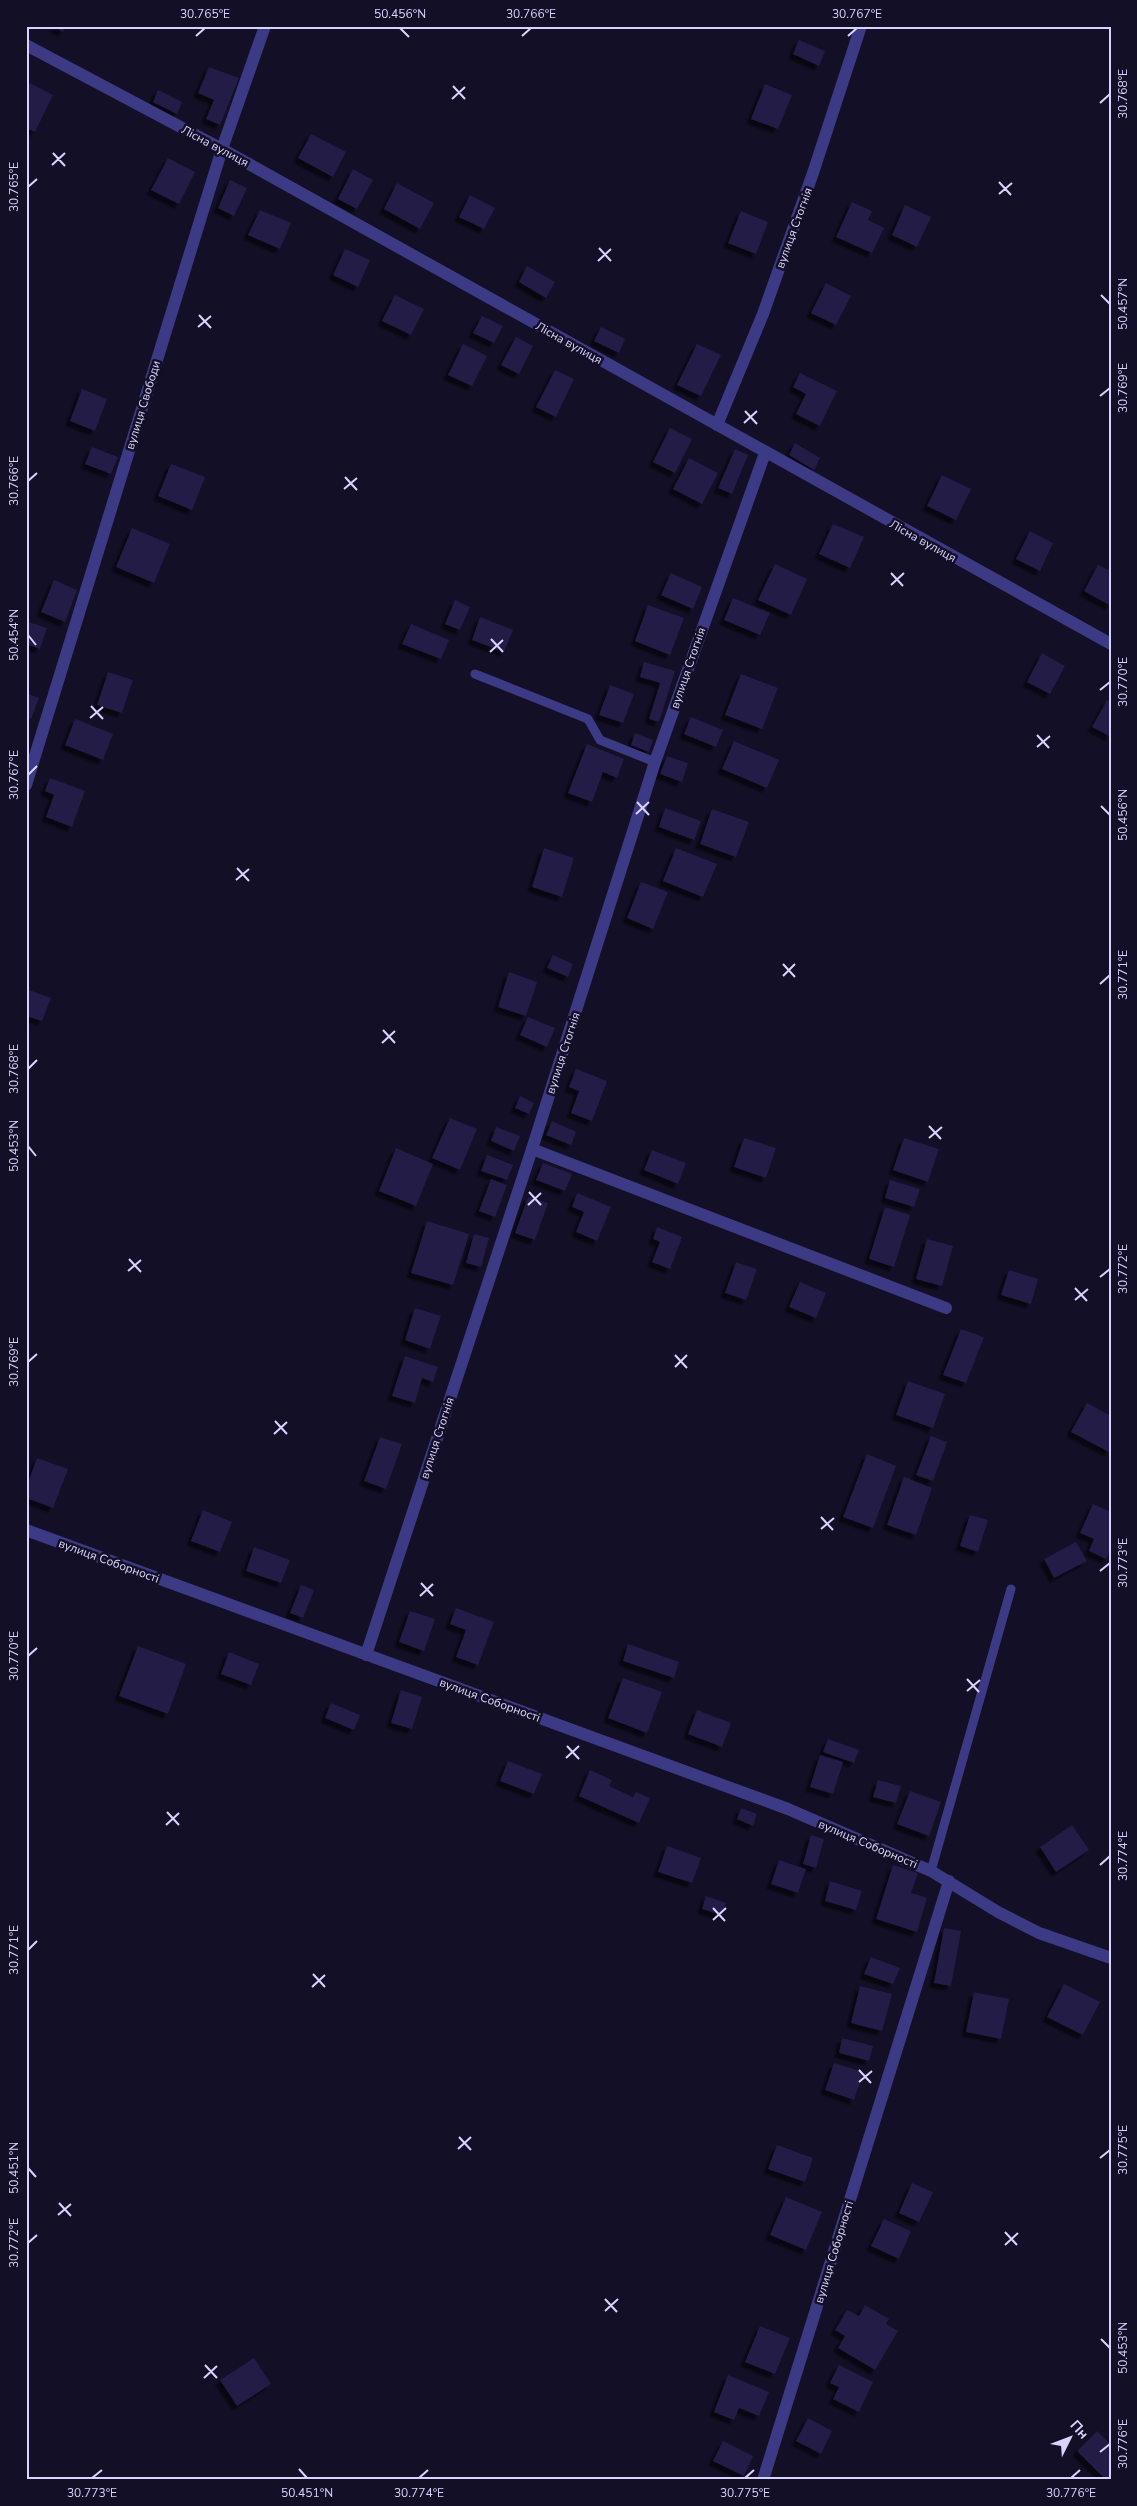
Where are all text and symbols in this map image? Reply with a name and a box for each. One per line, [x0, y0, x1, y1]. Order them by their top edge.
text: 30.765°E [180, 6, 230, 22]
text: 50.456°N [374, 6, 426, 22]
text: 30.766°E [506, 6, 556, 22]
text: 30.767°E [832, 6, 882, 22]
text: 30.768°E [1115, 69, 1131, 119]
street label: Лісна вулиця [179, 122, 251, 170]
text: 30.765°E [6, 162, 22, 212]
street label: вулиця Стогнія [772, 185, 816, 271]
text: 50.457°N [1115, 278, 1131, 330]
street label: Лісна вулиця [533, 318, 605, 368]
street label: вулиця Свободи [122, 359, 164, 451]
text: 30.769°E [1115, 363, 1131, 413]
text: 30.766°E [6, 456, 22, 506]
street label: Лісна вулиця [887, 516, 959, 566]
text: 50.454°N [6, 609, 22, 661]
street label: вулиця Стогнія [667, 625, 709, 711]
text: 30.770°E [1115, 657, 1131, 707]
text: 30.767°E [6, 750, 22, 800]
text: 50.456°N [1115, 789, 1131, 841]
text: 30.771°E [1115, 950, 1131, 1000]
street label: вулиця Стогнія [542, 1010, 584, 1096]
text: 30.768°E [6, 1044, 22, 1094]
text: 50.453°N [6, 1120, 22, 1172]
text: 30.772°E [1115, 1244, 1131, 1294]
text: 30.769°E [6, 1337, 22, 1387]
street label: вулиця Стогнія [416, 1395, 458, 1481]
street label: вулиця Соборності [56, 1535, 162, 1587]
text: 30.773°E [1115, 1538, 1131, 1588]
text: 30.770°E [6, 1631, 22, 1681]
street label: вулиця Соборності [437, 1674, 543, 1726]
street label: вулиця Соборності [816, 1816, 920, 1872]
text: 30.774°E [1115, 1831, 1131, 1881]
text: 30.771°E [6, 1925, 22, 1975]
text: 30.775°E [1115, 2125, 1131, 2175]
text: 50.451°N [6, 2142, 22, 2194]
street label: вулиця Соборності [811, 2199, 857, 2305]
text: 30.772°E [6, 2218, 22, 2268]
text: 50.453°N [1115, 2322, 1131, 2374]
north arrow [1044, 2414, 1094, 2464]
text: Пн [1066, 2416, 1093, 2443]
text: 30.776°E [1115, 2419, 1131, 2469]
text: 30.773°E [67, 2485, 117, 2501]
text: 50.451°N [281, 2485, 333, 2501]
text: 30.774°E [394, 2485, 444, 2501]
text: 30.775°E [720, 2485, 770, 2501]
text: 30.776°E [1046, 2485, 1096, 2501]

